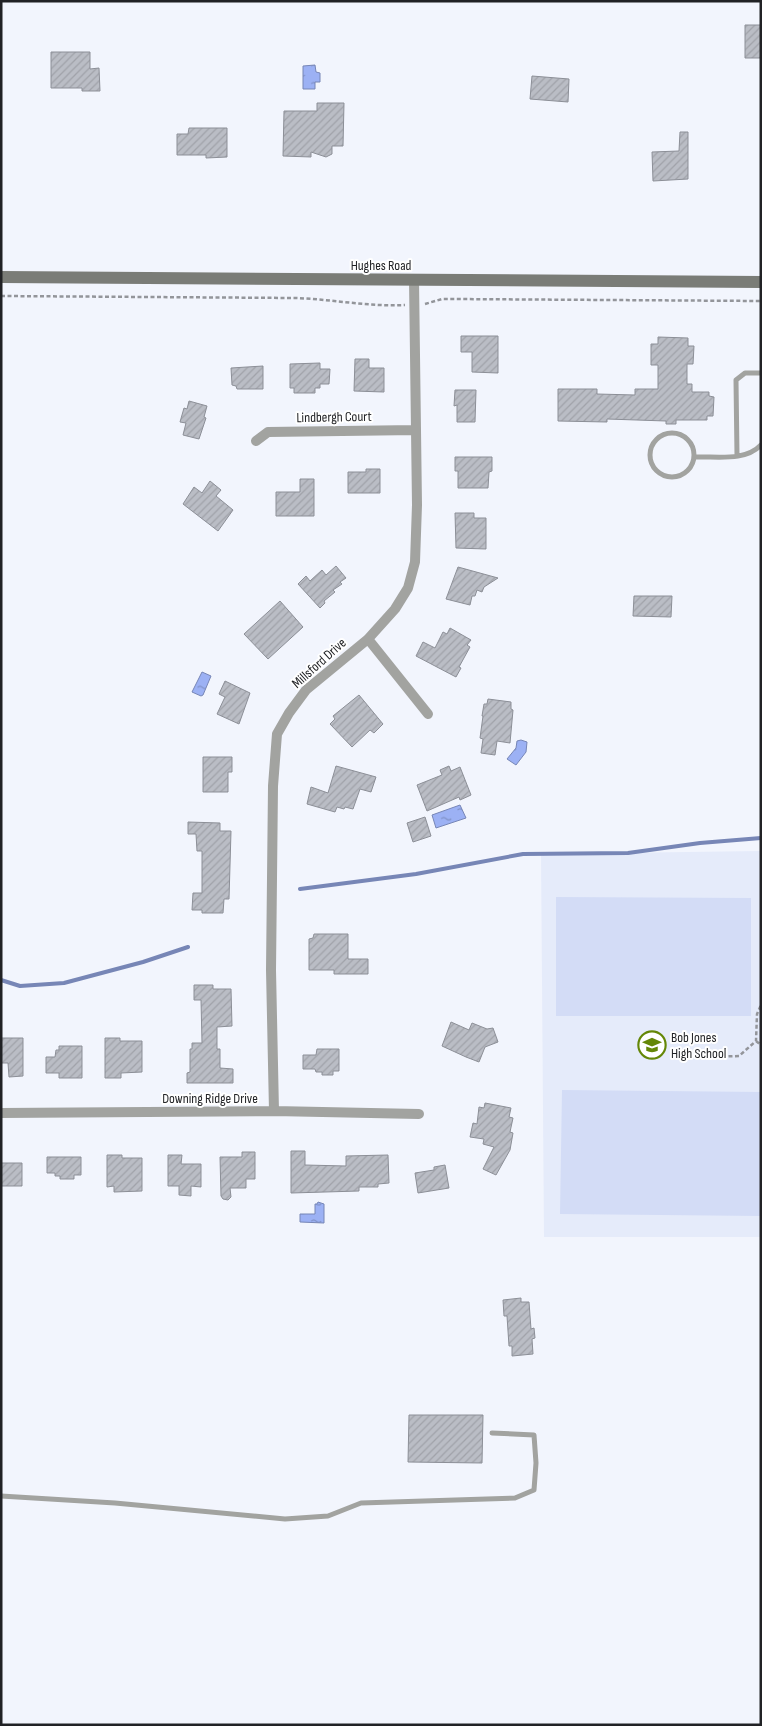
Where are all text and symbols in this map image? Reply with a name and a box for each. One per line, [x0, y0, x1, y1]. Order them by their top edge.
street label: Hughes Road [351, 257, 412, 274]
street label: Lindbergh Court [296, 408, 372, 426]
street label: Millsford Drive [288, 634, 350, 692]
place label: Bob Jones High School [671, 1029, 726, 1062]
school or university icon: Bob Jones High School [637, 1030, 667, 1060]
street label: Downing Ridge Drive [162, 1090, 258, 1107]

